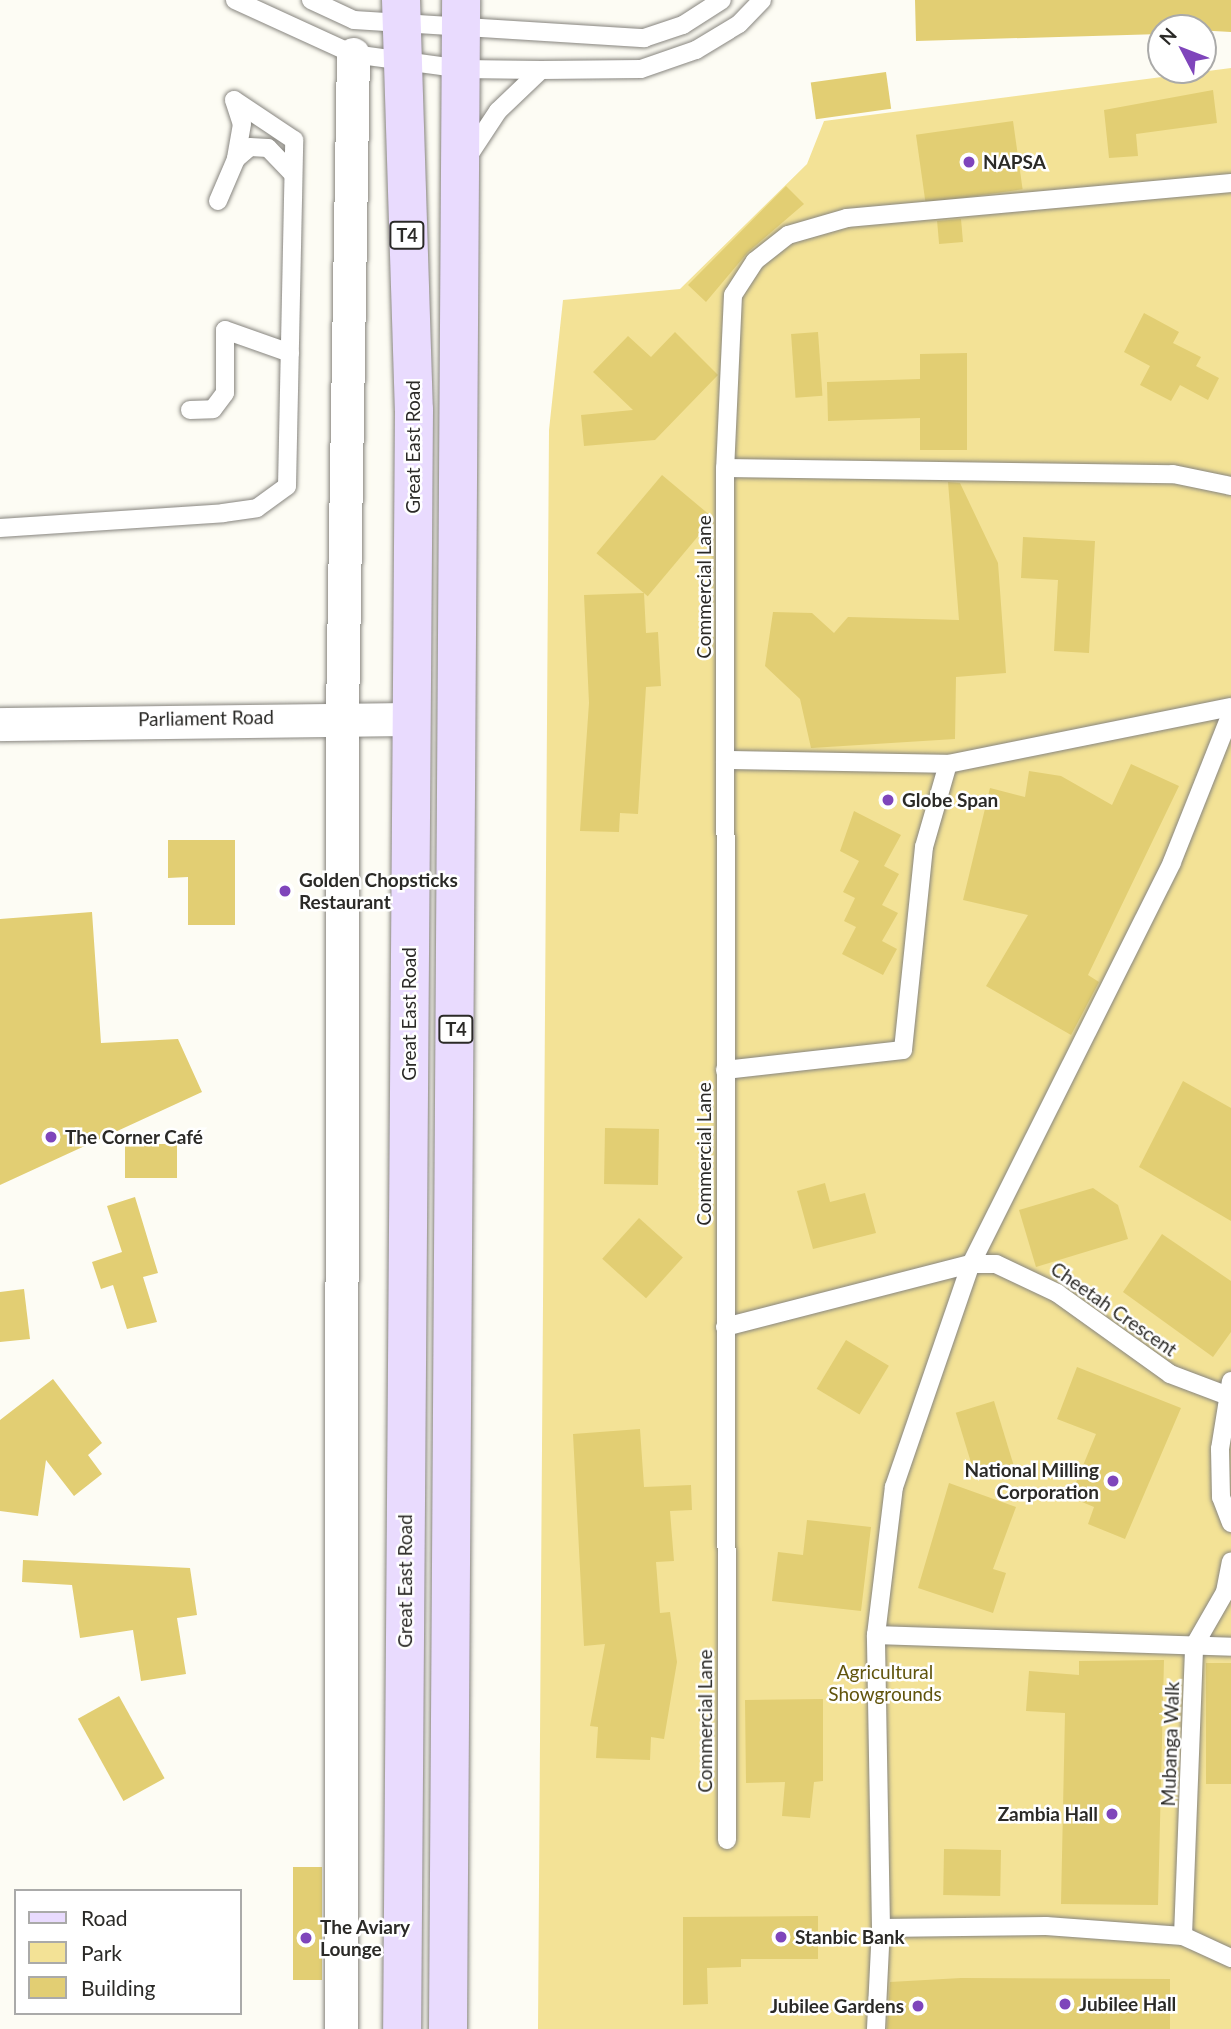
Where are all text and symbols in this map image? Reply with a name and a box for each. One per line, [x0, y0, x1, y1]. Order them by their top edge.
north arrow [1147, 14, 1217, 84]
text: N [1154, 23, 1181, 49]
place label: NAPSA [983, 151, 1046, 173]
marker: NAPSA [961, 154, 977, 170]
road number: T4 [388, 220, 426, 249]
street label: Great East Road [402, 380, 424, 514]
street label: Commercial Lane [693, 515, 715, 659]
street label: Parliament Road [138, 705, 274, 731]
place label: Globe Span [902, 789, 998, 811]
marker: Globe Span [880, 792, 896, 808]
place label: Golden Chopsticks Restaurant [299, 869, 458, 913]
marker: Golden Chopsticks Restaurant [277, 883, 293, 899]
street label: Great East Road [398, 947, 420, 1081]
road number: T4 [437, 1014, 475, 1044]
street label: Commercial Lane [693, 1082, 715, 1226]
place label: The Corner Café [65, 1126, 203, 1148]
marker: The Corner Café [43, 1129, 59, 1145]
street label: Cheetah Crescent [1047, 1257, 1181, 1361]
place label: National Milling Corporation [965, 1459, 1099, 1503]
marker: National Milling Corporation [1105, 1473, 1121, 1489]
street label: Great East Road [394, 1514, 416, 1648]
street label: Commercial Lane [694, 1649, 716, 1793]
park label: Agricultural Showgrounds [828, 1661, 942, 1705]
street label: Mubanga Walk [1156, 1681, 1184, 1807]
place label: Zambia Hall [998, 1803, 1098, 1825]
marker: Zambia Hall [1104, 1806, 1120, 1822]
legend [14, 1889, 242, 2015]
text: Road [81, 1905, 128, 1930]
place label: The Aviary Lounge [320, 1916, 411, 1960]
place label: Stanbic Bank [795, 1926, 905, 1948]
marker: Stanbic Bank [773, 1929, 789, 1945]
marker: The Aviary Lounge [298, 1930, 314, 1946]
text: Park [81, 1940, 122, 1965]
text: Building [81, 1975, 156, 2000]
place label: Jubilee Hall [1079, 1993, 1176, 2015]
place label: Jubilee Gardens [770, 1995, 904, 2017]
marker: Jubilee Hall [1057, 1996, 1073, 2012]
marker: Jubilee Gardens [910, 1998, 926, 2014]

